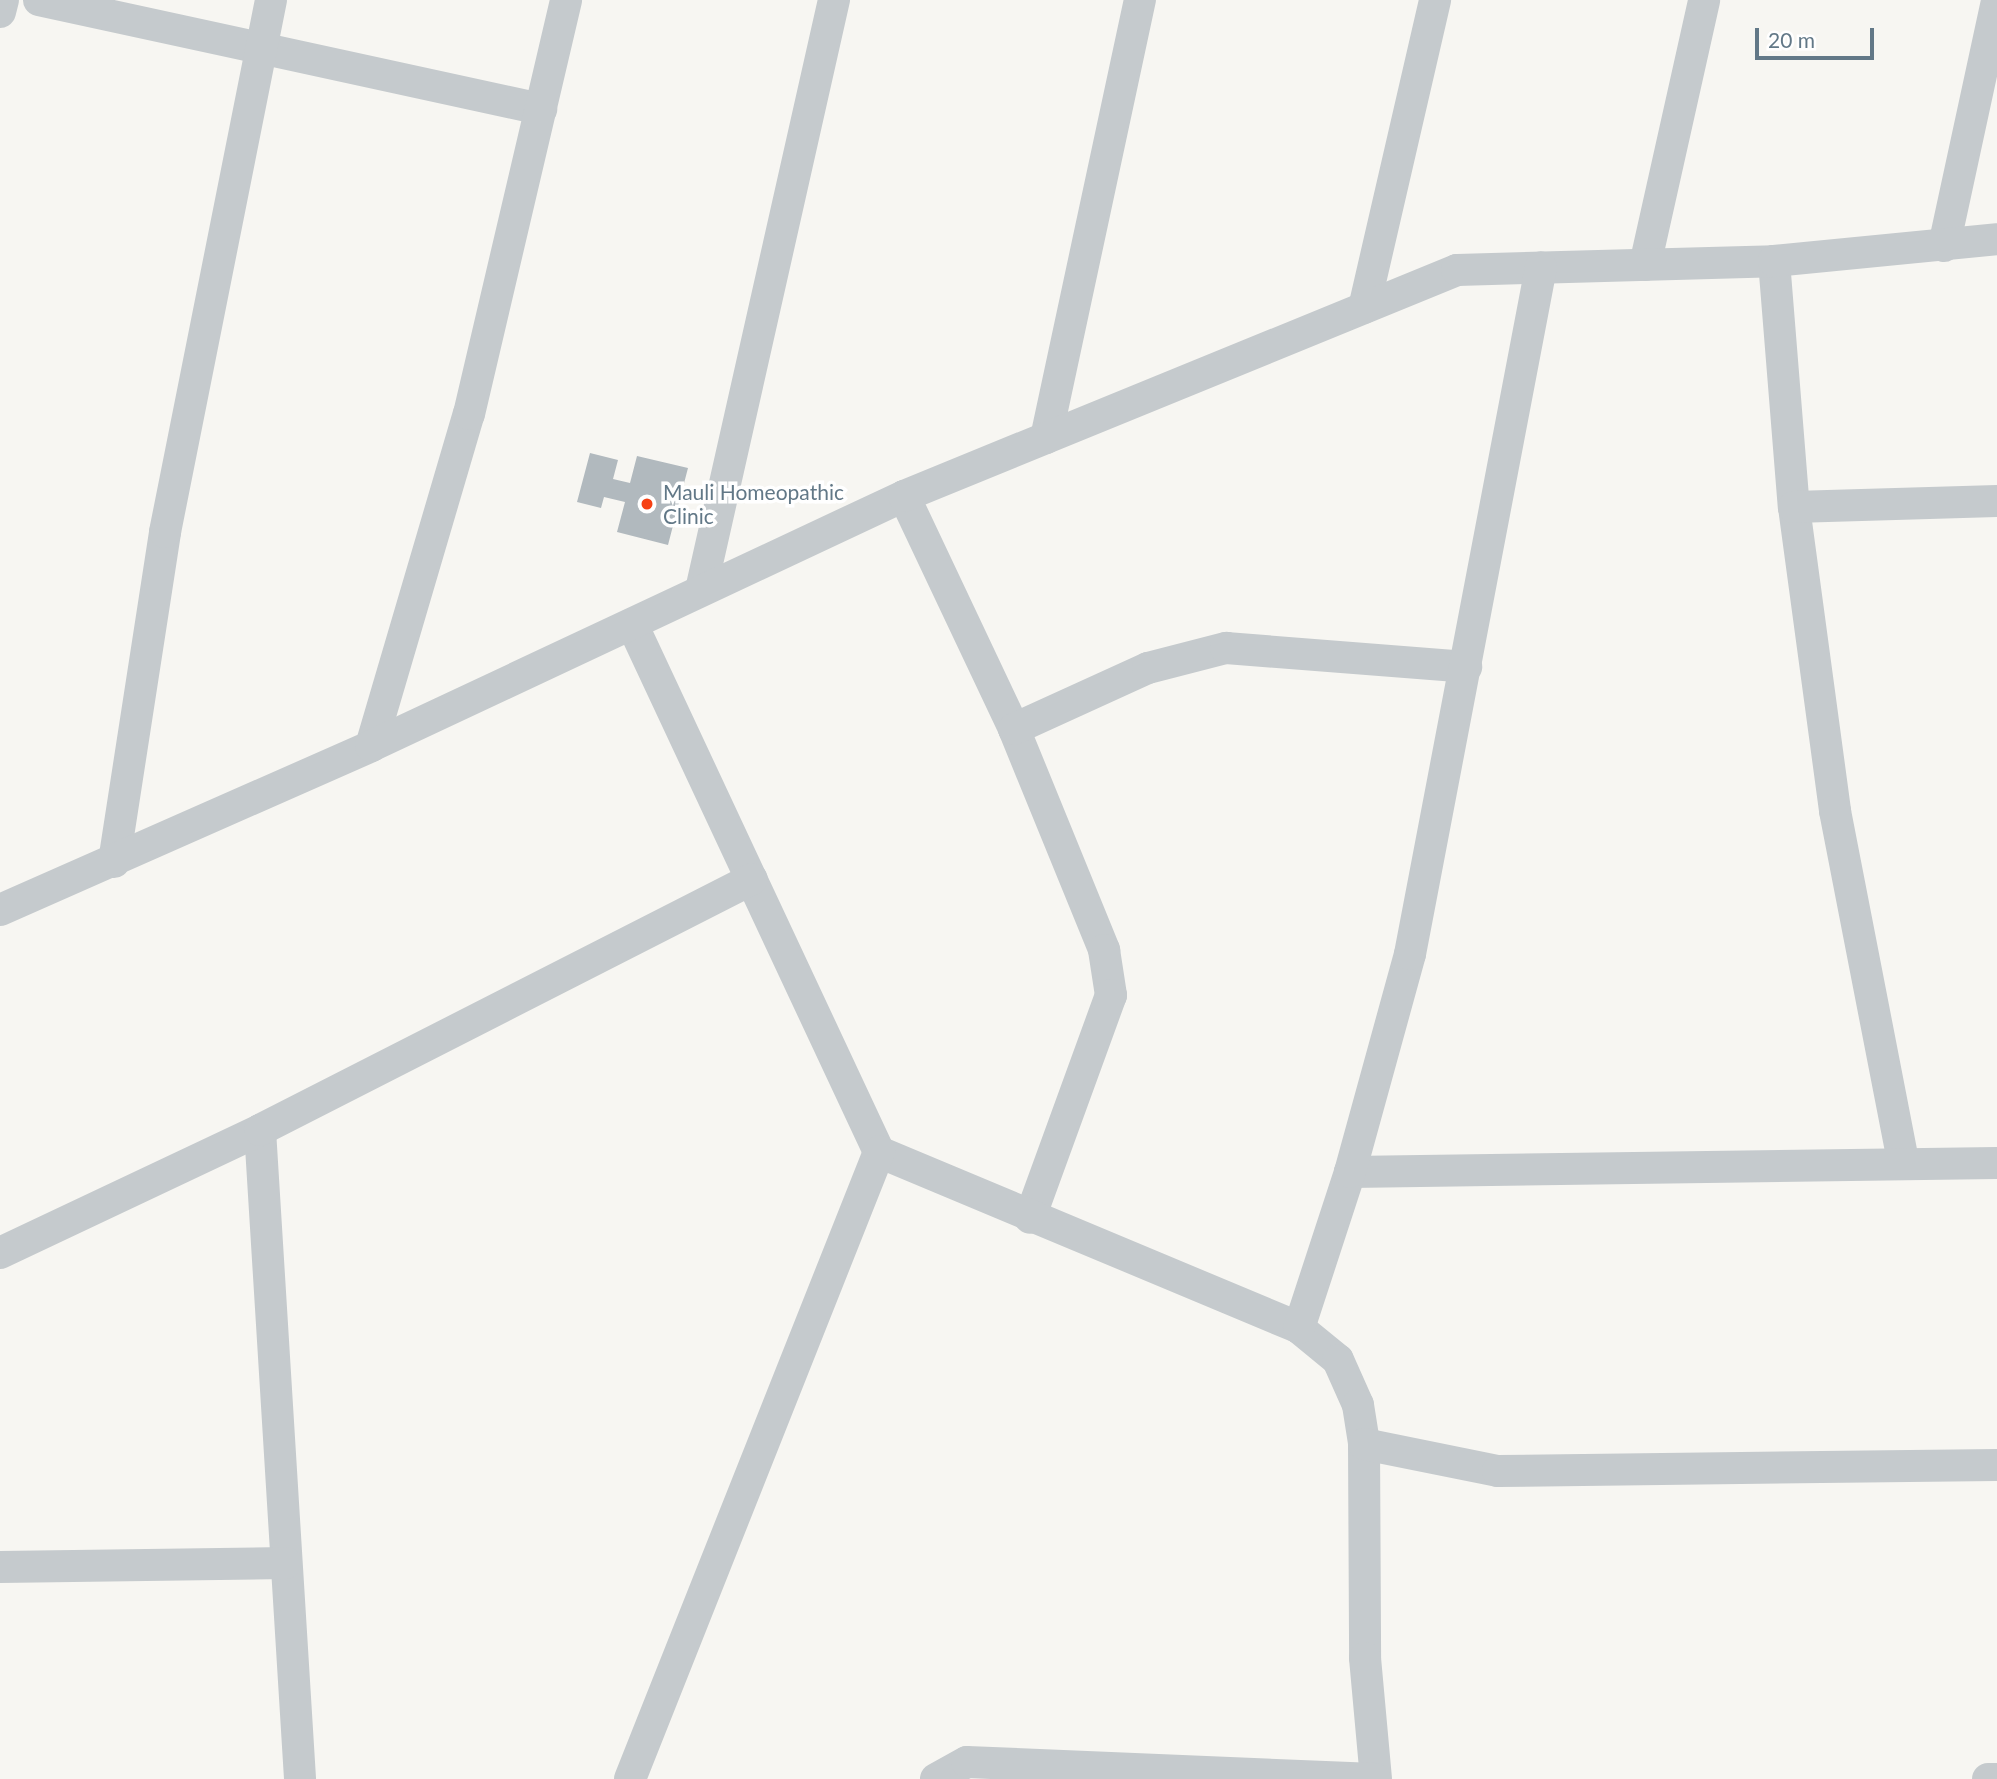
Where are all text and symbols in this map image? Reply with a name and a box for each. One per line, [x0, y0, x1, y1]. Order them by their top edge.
scale bar [1759, 14, 1878, 58]
text: 20 m [1768, 27, 1815, 52]
place label: Mauli Homeopathic Clinic [663, 479, 844, 529]
marker: Mauli Homeopathic Clinic [637, 494, 657, 514]

